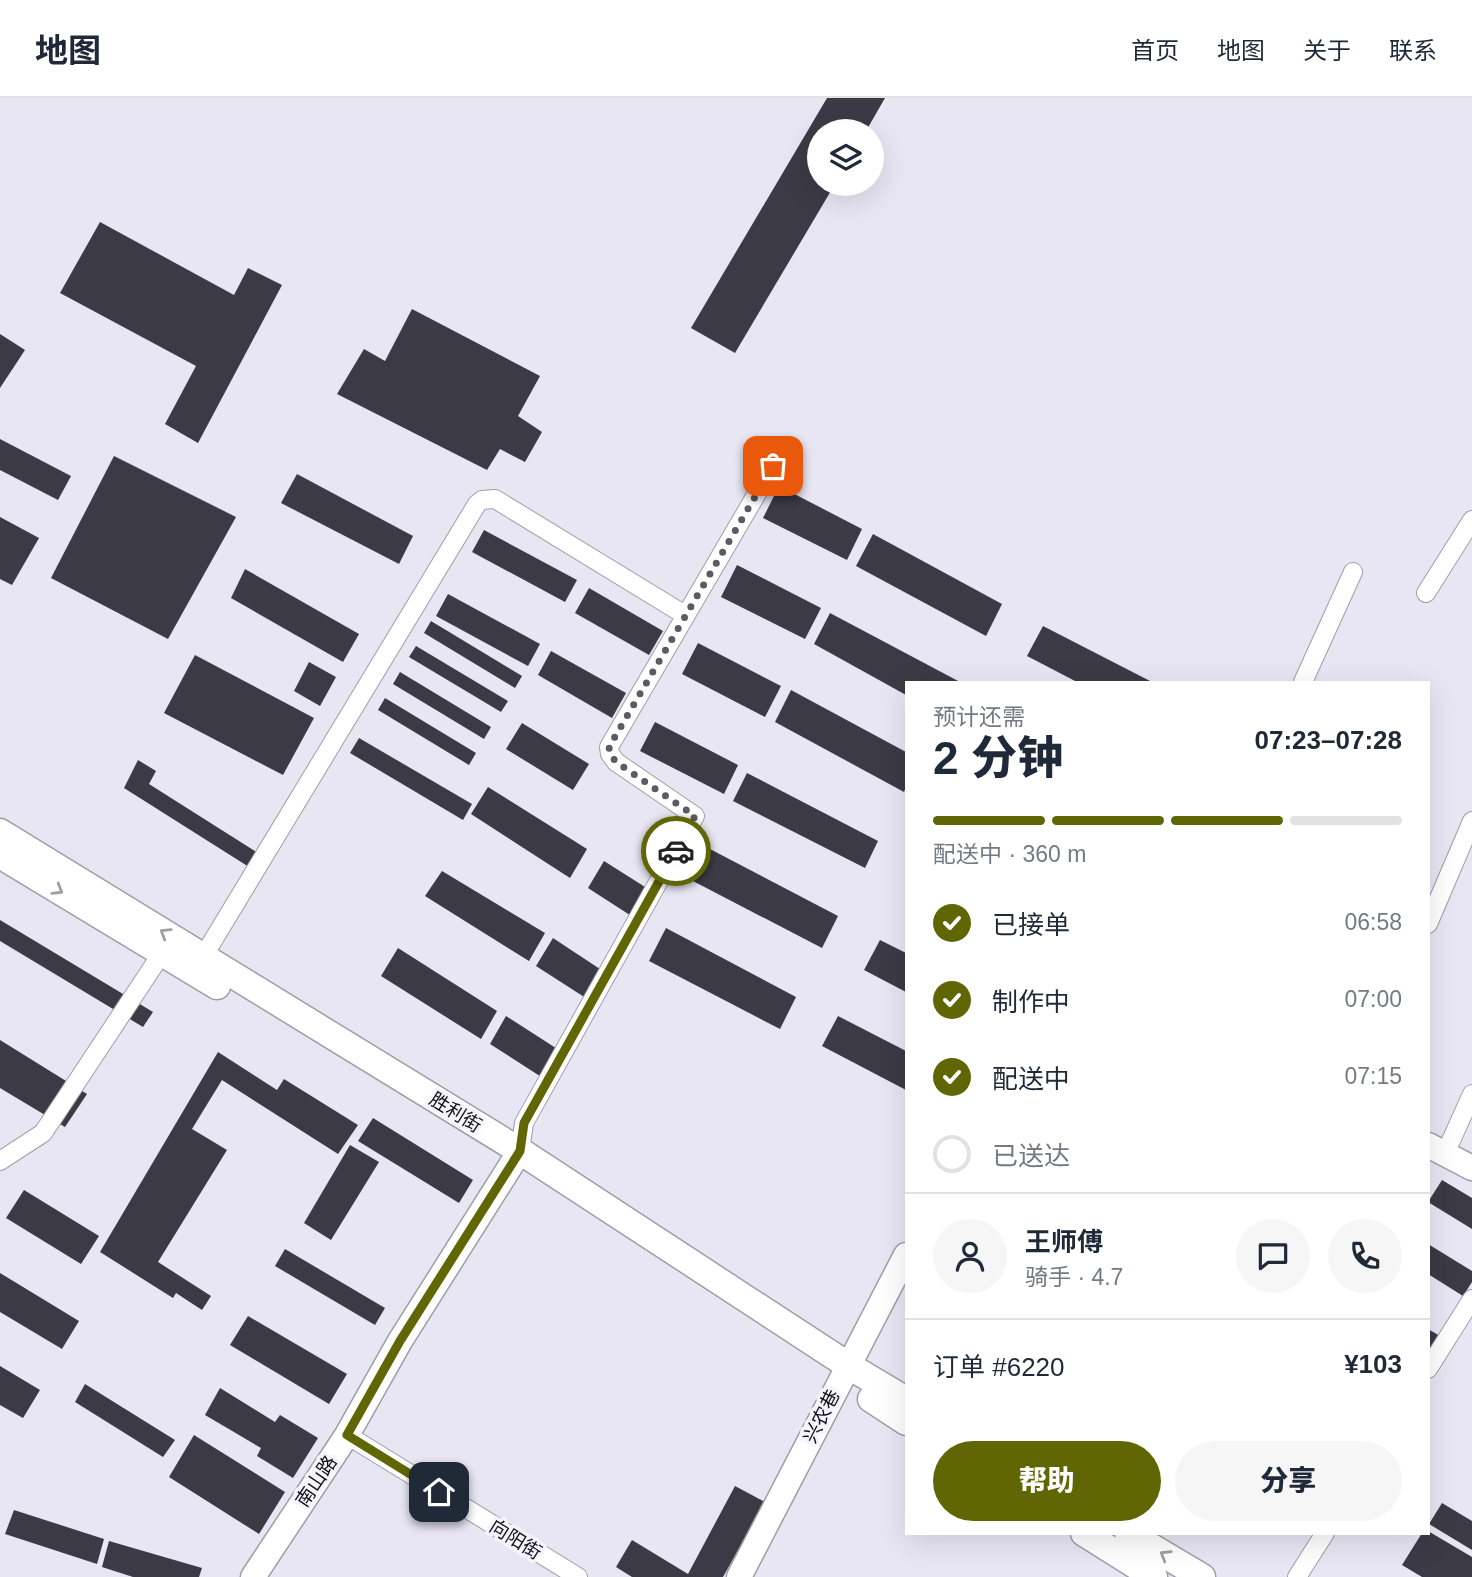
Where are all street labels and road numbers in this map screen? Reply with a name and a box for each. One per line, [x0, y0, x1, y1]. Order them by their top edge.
street label: 胜利街 [426, 1088, 485, 1136]
street label: 兴农巷 [799, 1386, 844, 1446]
street label: 南山路 [292, 1452, 341, 1511]
street label: 向阳街 [486, 1515, 545, 1563]

